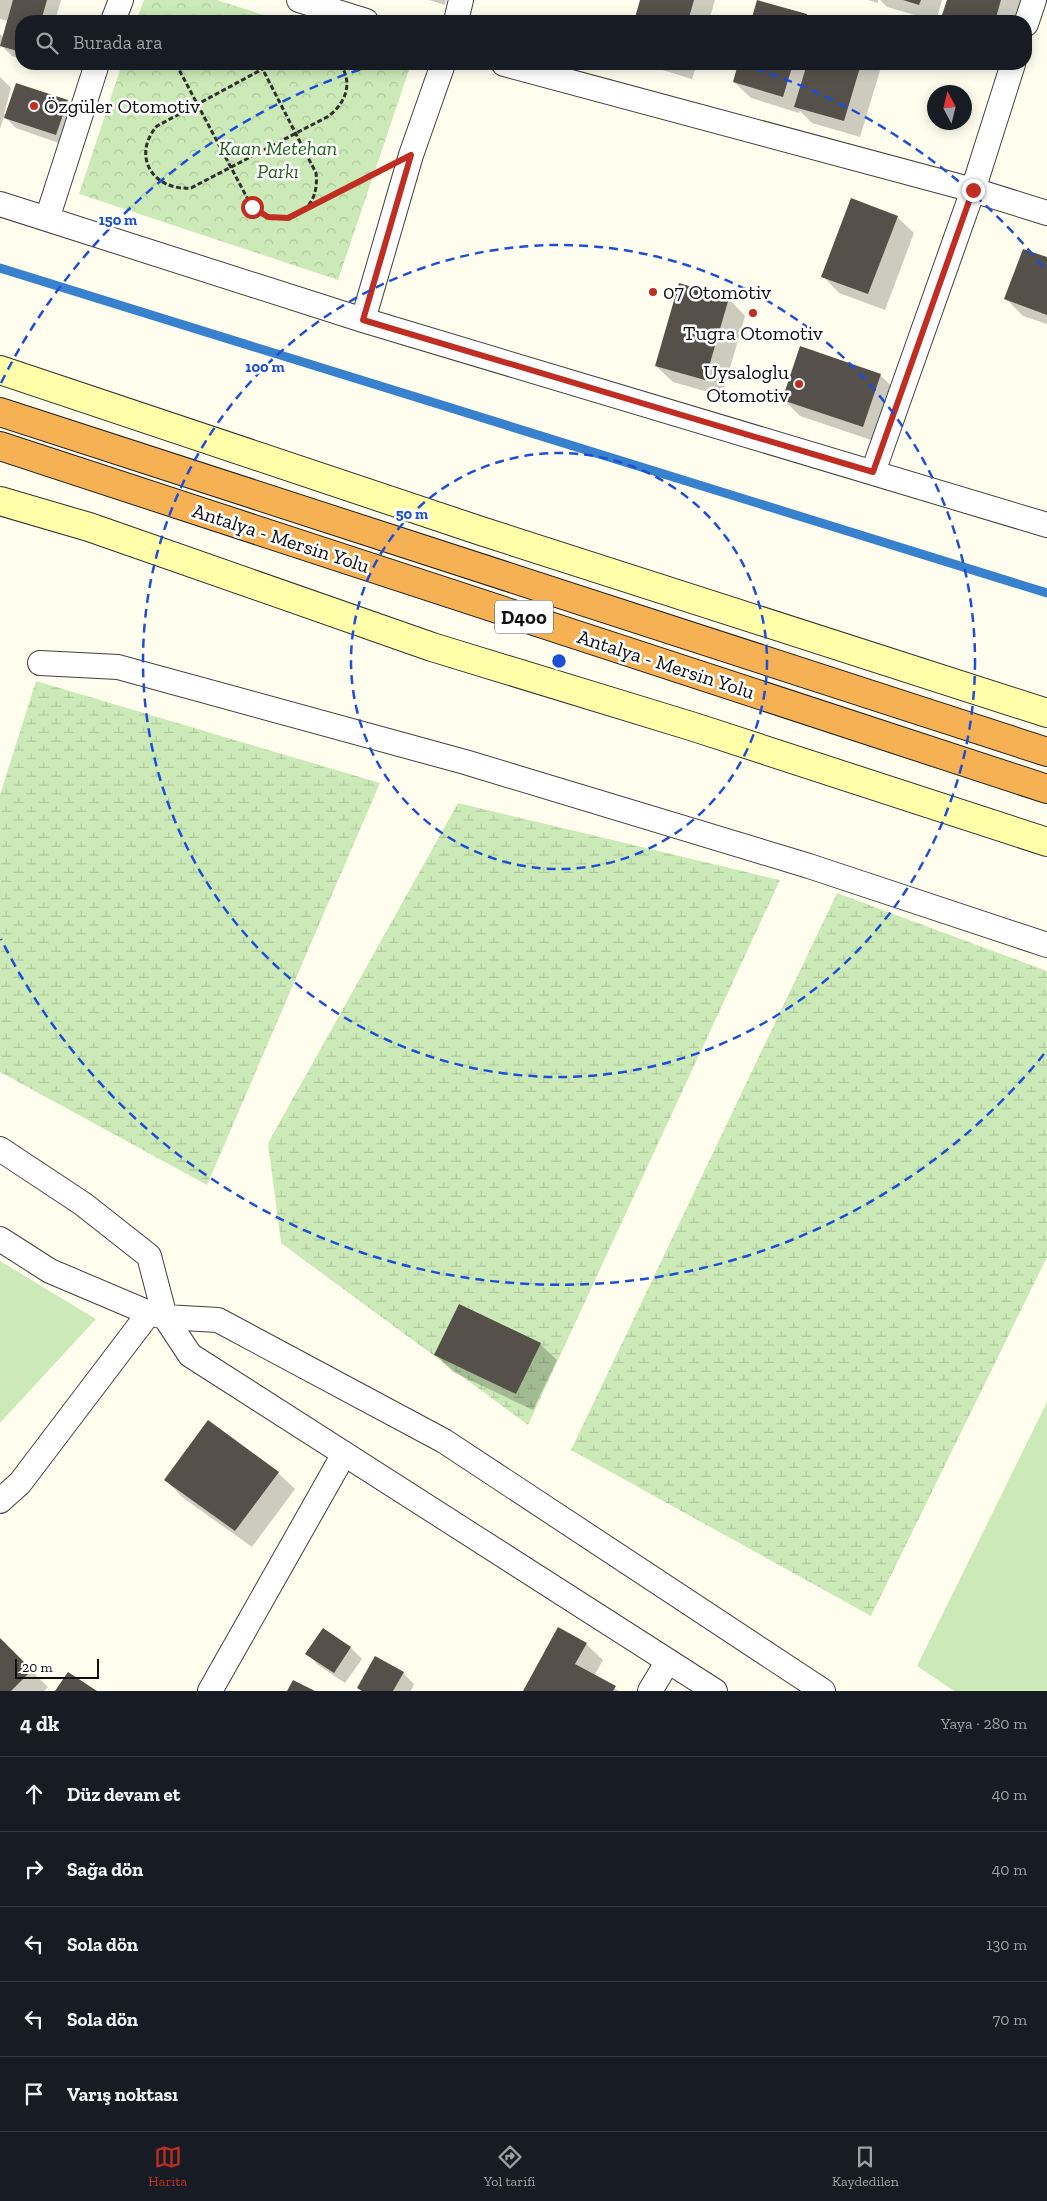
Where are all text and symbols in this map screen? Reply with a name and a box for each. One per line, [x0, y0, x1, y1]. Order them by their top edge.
search box [15, 15, 1032, 70]
icon: search [33, 29, 61, 57]
text: Burada ara [73, 31, 163, 54]
north arrow [927, 85, 972, 130]
place label: Özgüler Otomotiv [44, 94, 200, 118]
marker: Özgüler Otomotiv [28, 100, 40, 112]
park label: Kaan Metehan Parkı [219, 136, 337, 183]
route end [962, 179, 985, 202]
route start [241, 196, 264, 219]
text: 150 m [99, 211, 137, 229]
place label: 07 Otomotiv [663, 280, 771, 304]
marker: 07 Otomotiv [647, 286, 659, 298]
marker: Tugra Otomotiv [747, 307, 759, 319]
place label: Tugra Otomotiv [683, 321, 823, 345]
text: 100 m [245, 358, 285, 376]
place label: Uysaloglu Otomotiv [704, 360, 789, 407]
marker: Uysaloglu Otomotiv [793, 378, 805, 390]
street label: Antalya - Mersin Yolu [189, 498, 373, 578]
text: 50 m [396, 505, 428, 523]
road number: D400 [495, 600, 553, 634]
street label: Antalya - Mersin Yolu [574, 624, 758, 704]
centre of rings [550, 652, 568, 670]
scale bar [15, 1656, 99, 1679]
text: 20 m [22, 1659, 53, 1676]
text: 4 dk [20, 1711, 59, 1736]
text: Yaya · 280 m [941, 1714, 1027, 1733]
icon: ahead [20, 1780, 48, 1808]
text: Düz devam et [67, 1783, 180, 1806]
text: 40 m [992, 1785, 1027, 1804]
icon: right [20, 1855, 48, 1883]
text: Sağa dön [67, 1858, 143, 1881]
text: 40 m [992, 1860, 1027, 1879]
icon: left [20, 1930, 48, 1958]
text: Sola dön [67, 1933, 138, 1956]
text: 130 m [986, 1935, 1027, 1954]
icon: left [20, 2005, 48, 2033]
text: Sola dön [67, 2008, 138, 2031]
text: 70 m [993, 2010, 1027, 2029]
icon: arrive [20, 2080, 48, 2108]
text: Varış noktası [67, 2083, 178, 2106]
tab: Harita [148, 2143, 187, 2190]
tab: Yol tarifi [484, 2143, 536, 2190]
tab: Kaydedilen [832, 2143, 899, 2190]

